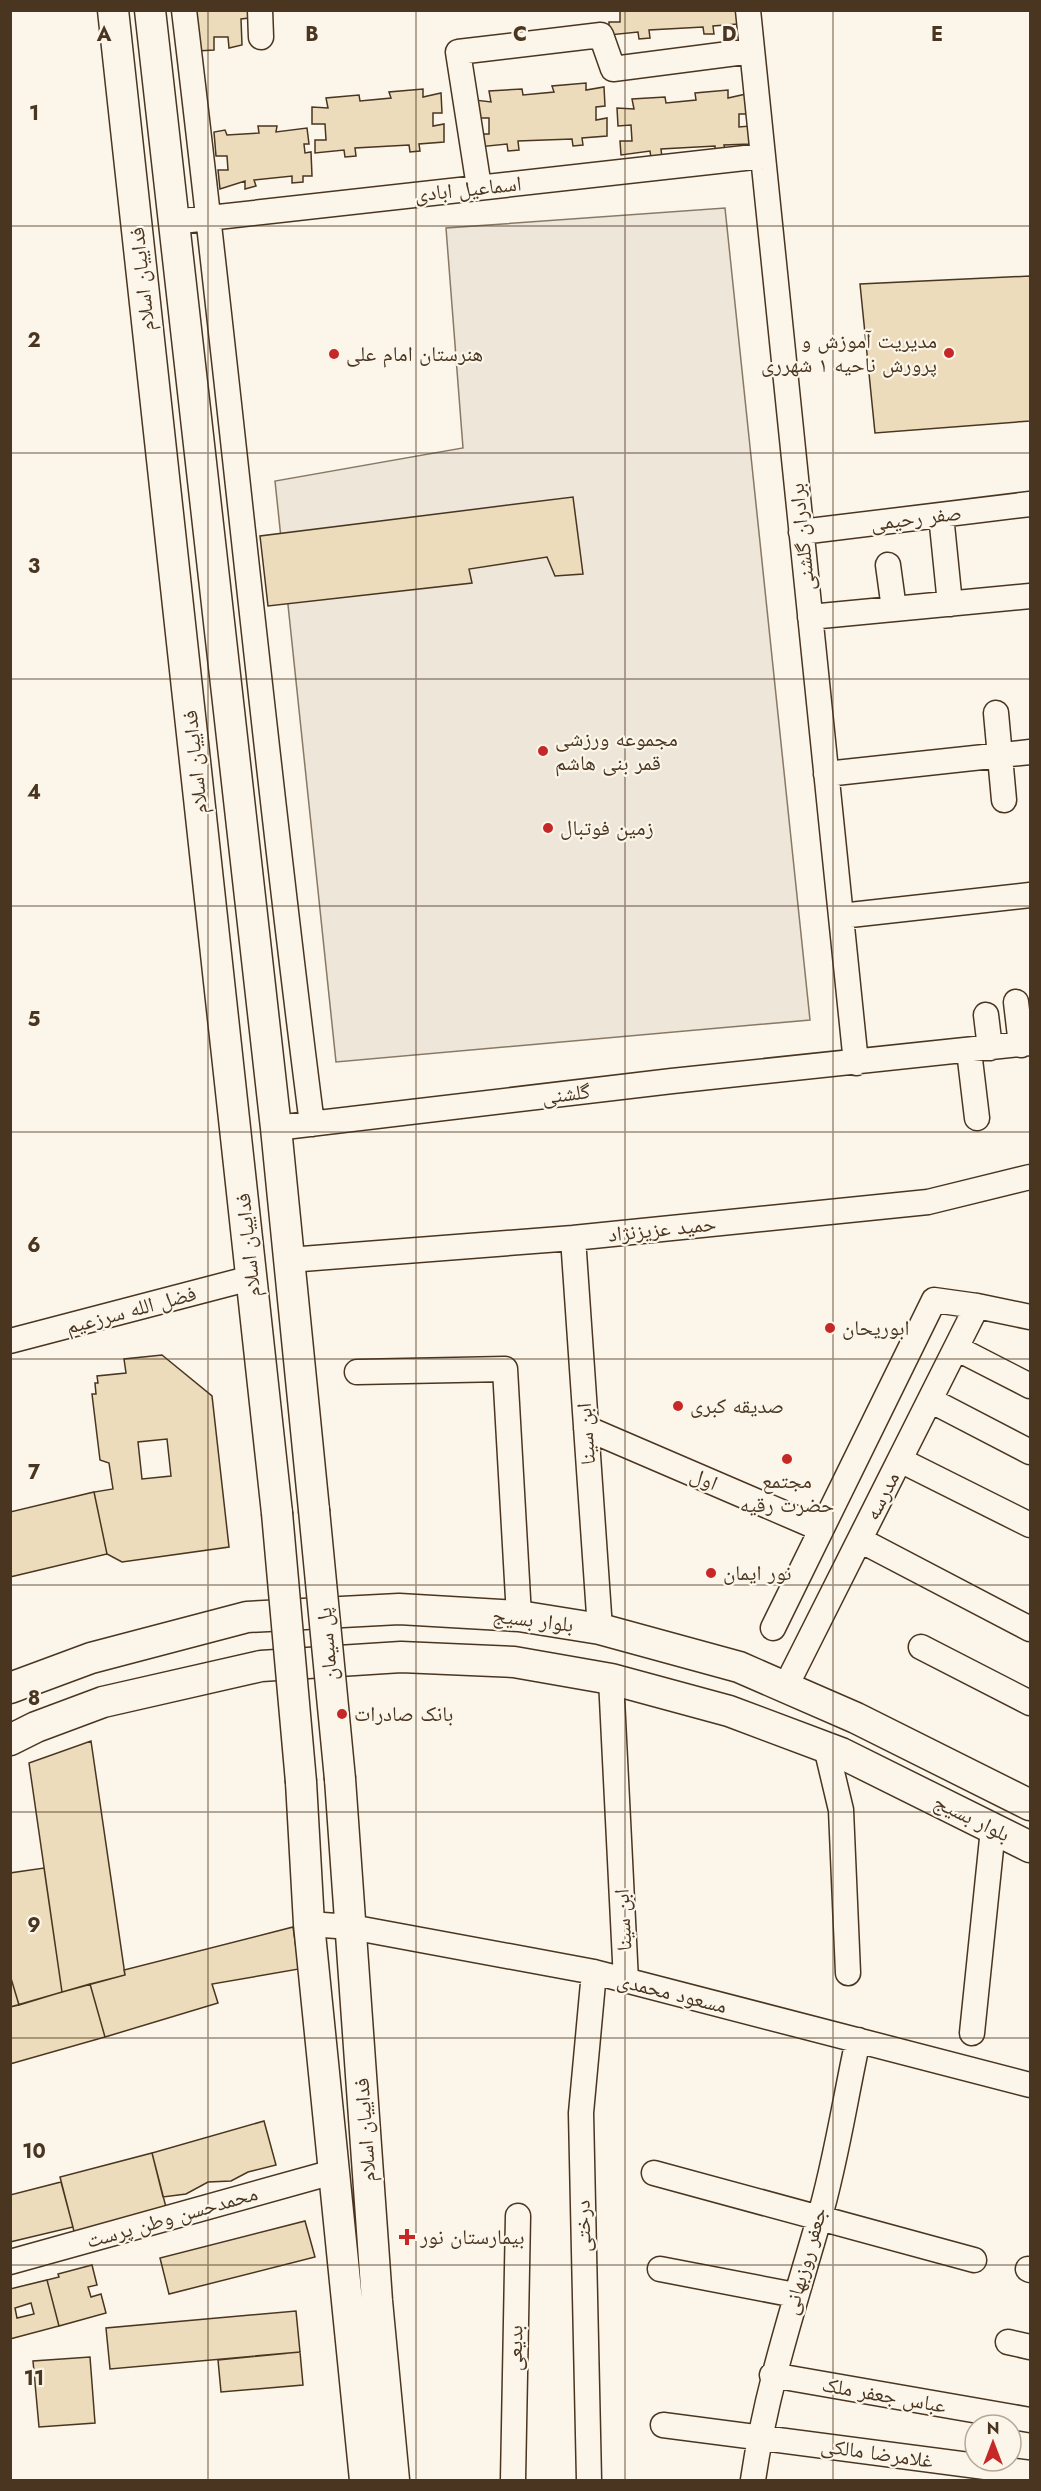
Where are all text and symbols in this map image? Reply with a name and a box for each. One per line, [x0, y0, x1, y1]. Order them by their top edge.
text: A [96, 20, 112, 49]
text: B [305, 20, 319, 49]
text: C [513, 20, 527, 49]
text: D [722, 20, 736, 49]
text: E [931, 20, 943, 49]
text: 1 [29, 99, 39, 128]
street label: اسماعیل ابادی [413, 168, 523, 210]
street label: فداییان اسلام [122, 226, 162, 332]
text: 2 [27, 326, 41, 355]
place label: مدیریت آموزش و پرورش ناحیه ۱ شهرری [761, 326, 937, 380]
place label: هنرستان امام علی [346, 339, 483, 369]
marker: مدیریت آموزش و پرورش ناحیه ۱ شهرری [942, 346, 956, 360]
marker: هنرستان امام علی [327, 347, 341, 361]
street label: برادران گلشنی [781, 482, 823, 592]
street label: صفر رحیمی [869, 498, 963, 538]
text: 3 [28, 552, 40, 581]
street label: فداییان اسلام [175, 709, 215, 815]
place label: مجموعه ورزشی قمر بنی هاشم [555, 724, 678, 778]
marker: مجموعه ورزشی قمر بنی هاشم [536, 744, 550, 758]
text: 4 [27, 778, 41, 807]
place label: زمین فوتبال [560, 813, 654, 843]
marker: زمین فوتبال [541, 821, 555, 835]
text: 5 [28, 1005, 41, 1034]
street label: گلشنی [540, 1076, 592, 1112]
street label: فداییان اسلام [228, 1192, 268, 1298]
street label: حمید عزیزنژاد [606, 1208, 718, 1250]
text: 6 [27, 1231, 41, 1260]
street label: فضل الله سرزعیم [62, 1278, 200, 1342]
place label: ابوریحان [842, 1313, 910, 1343]
marker: ابوریحان [823, 1321, 837, 1335]
place label: صدیقه کبری [690, 1391, 784, 1421]
marker: صدیقه کبری [671, 1399, 685, 1413]
street label: ابن سینا [569, 1402, 603, 1466]
marker: مجتمع حضرت رقیه [780, 1452, 794, 1466]
text: 7 [28, 1458, 41, 1487]
street label: اول [686, 1460, 722, 1498]
place label: مجتمع حضرت رقیه [740, 1466, 834, 1520]
street label: مدرسه [857, 1466, 907, 1526]
place label: نور ایمان [723, 1558, 792, 1588]
marker: نور ایمان [704, 1566, 718, 1580]
street label: بلوار بسیج [491, 1600, 575, 1640]
street label: پل سیمان [309, 1606, 345, 1682]
text: 8 [28, 1684, 40, 1713]
place label: بانک صادرات [354, 1699, 453, 1729]
marker: بانک صادرات [335, 1707, 349, 1721]
street label: بلوار بسیج [929, 1787, 1015, 1849]
street label: ابن سینا [606, 1888, 640, 1952]
text: 9 [27, 1911, 41, 1940]
street label: مسعود محمدی [614, 1965, 730, 2021]
street label: فداییان اسلام [346, 2077, 384, 2183]
text: 10 [22, 2137, 46, 2166]
street label: محمدحسن وطن پرست [83, 2178, 261, 2256]
street label: درختی [568, 2200, 598, 2252]
street label: جعفر روزبهانی [775, 2204, 835, 2318]
place label: بیمارستان نور [419, 2222, 524, 2252]
marker: بیمارستان نور [398, 2228, 416, 2246]
street label: بدیعی [500, 2325, 530, 2371]
text: 11 [24, 2364, 44, 2393]
street label: عباس جعفر ملک [820, 2369, 949, 2421]
north arrow [963, 2413, 1023, 2473]
text: N [987, 2417, 999, 2440]
street label: غلامرضا مالکی [819, 2430, 935, 2476]

